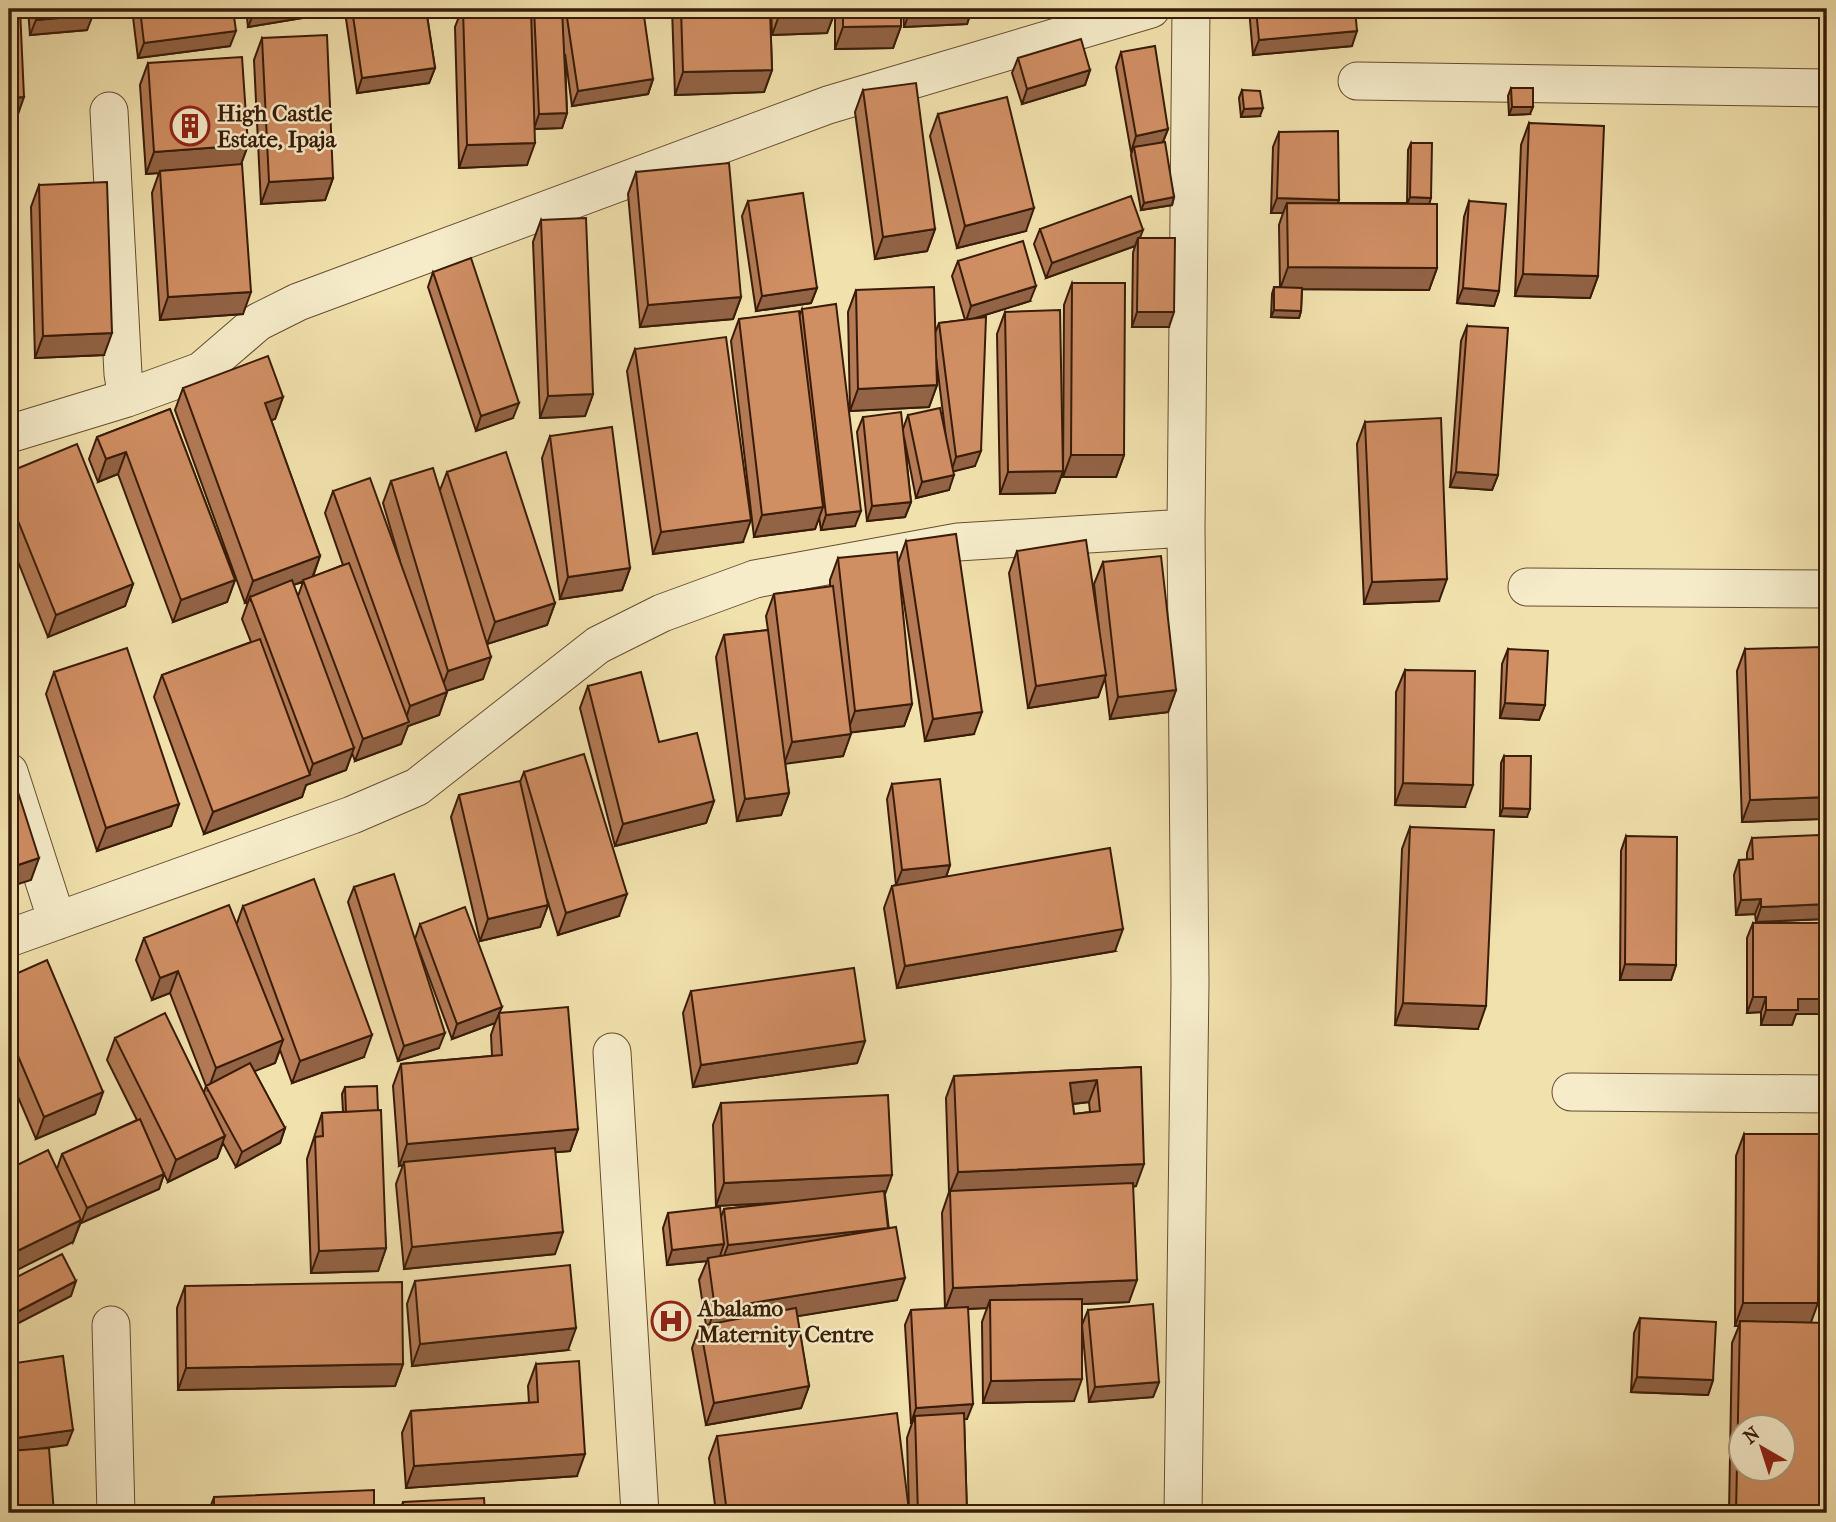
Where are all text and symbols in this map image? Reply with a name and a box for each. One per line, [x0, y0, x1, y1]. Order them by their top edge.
place label: High Castle Estate, Ipaja [217, 100, 337, 153]
building icon: High Castle Estate, Ipaja [169, 105, 211, 147]
place label: Abalamo Maternity Centre [696, 1295, 874, 1348]
hospital icon: Abalamo Maternity Centre [650, 1300, 692, 1342]
north arrow [1728, 1414, 1798, 1484]
text: N [1739, 1422, 1765, 1449]

